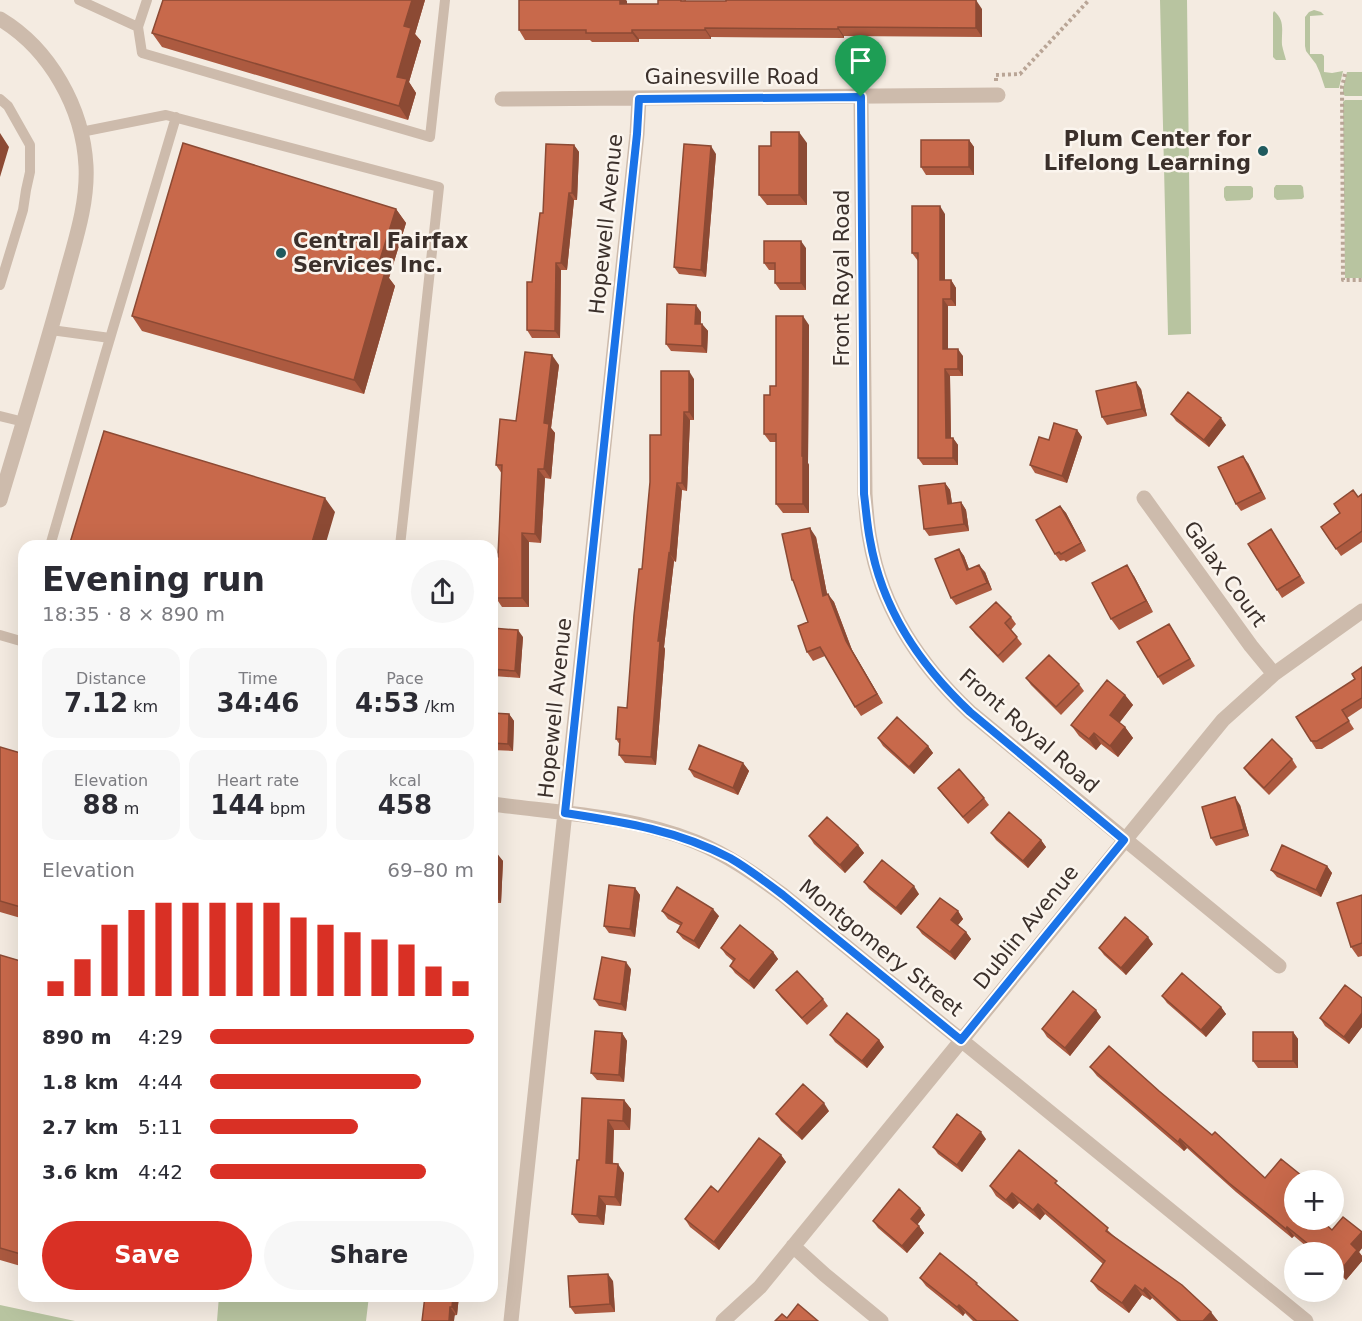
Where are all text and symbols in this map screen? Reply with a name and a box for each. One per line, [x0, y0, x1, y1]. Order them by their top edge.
pin [835, 35, 886, 97]
icon: arrive [844, 44, 877, 77]
street label: Gainesville Road [645, 65, 819, 89]
place label: Plum Center for Lifelong Learning [1044, 127, 1252, 175]
street label: Hopewell Avenue [585, 133, 627, 315]
marker: Plum Center for Lifelong Learning [1256, 144, 1270, 158]
street label: Front Royal Road [830, 190, 854, 366]
place label: Central Fairfax Services Inc. [293, 229, 469, 277]
marker: Central Fairfax Services Inc. [274, 246, 288, 260]
street label: Galax Court [1179, 517, 1271, 631]
text: Evening run [42, 560, 265, 599]
button: share [411, 560, 474, 623]
text: 18:35 · 8 × 890 m [42, 602, 225, 626]
street label: Hopewell Avenue [534, 617, 576, 799]
street label: Front Royal Road [954, 664, 1104, 798]
text: Distance [76, 669, 146, 688]
text: Time [238, 669, 278, 688]
text: Pace [386, 669, 424, 688]
text: 7.12 [64, 688, 128, 718]
text: 34:46 [217, 688, 299, 718]
text: 4:53 [355, 688, 420, 718]
text: km [128, 697, 158, 716]
text: /km [420, 697, 455, 716]
text: Elevation [74, 771, 148, 790]
text: Heart rate [217, 771, 299, 790]
text: kcal [389, 771, 421, 790]
text: 88 [83, 790, 119, 820]
text: 144 [210, 790, 265, 820]
text: 458 [378, 790, 432, 820]
text: m [119, 799, 139, 818]
text: bpm [265, 799, 306, 818]
text: Elevation [42, 858, 135, 882]
text: 69–80 m [387, 858, 474, 882]
street label: Dublin Avenue [969, 860, 1083, 994]
street label: Montgomery Street [794, 875, 968, 1021]
text: 890 m [42, 1025, 112, 1049]
text: 4:29 [138, 1025, 183, 1049]
text: 1.8 km [42, 1070, 119, 1094]
text: 4:44 [138, 1070, 183, 1094]
text: 2.7 km [42, 1115, 119, 1139]
text: 5:11 [138, 1115, 183, 1139]
text: 3.6 km [42, 1160, 119, 1184]
text: 4:42 [138, 1160, 183, 1184]
map controls [1284, 1170, 1344, 1302]
button: + [1284, 1170, 1344, 1230]
button: Save [42, 1221, 252, 1290]
button: Share [264, 1221, 474, 1290]
button: − [1284, 1242, 1344, 1302]

